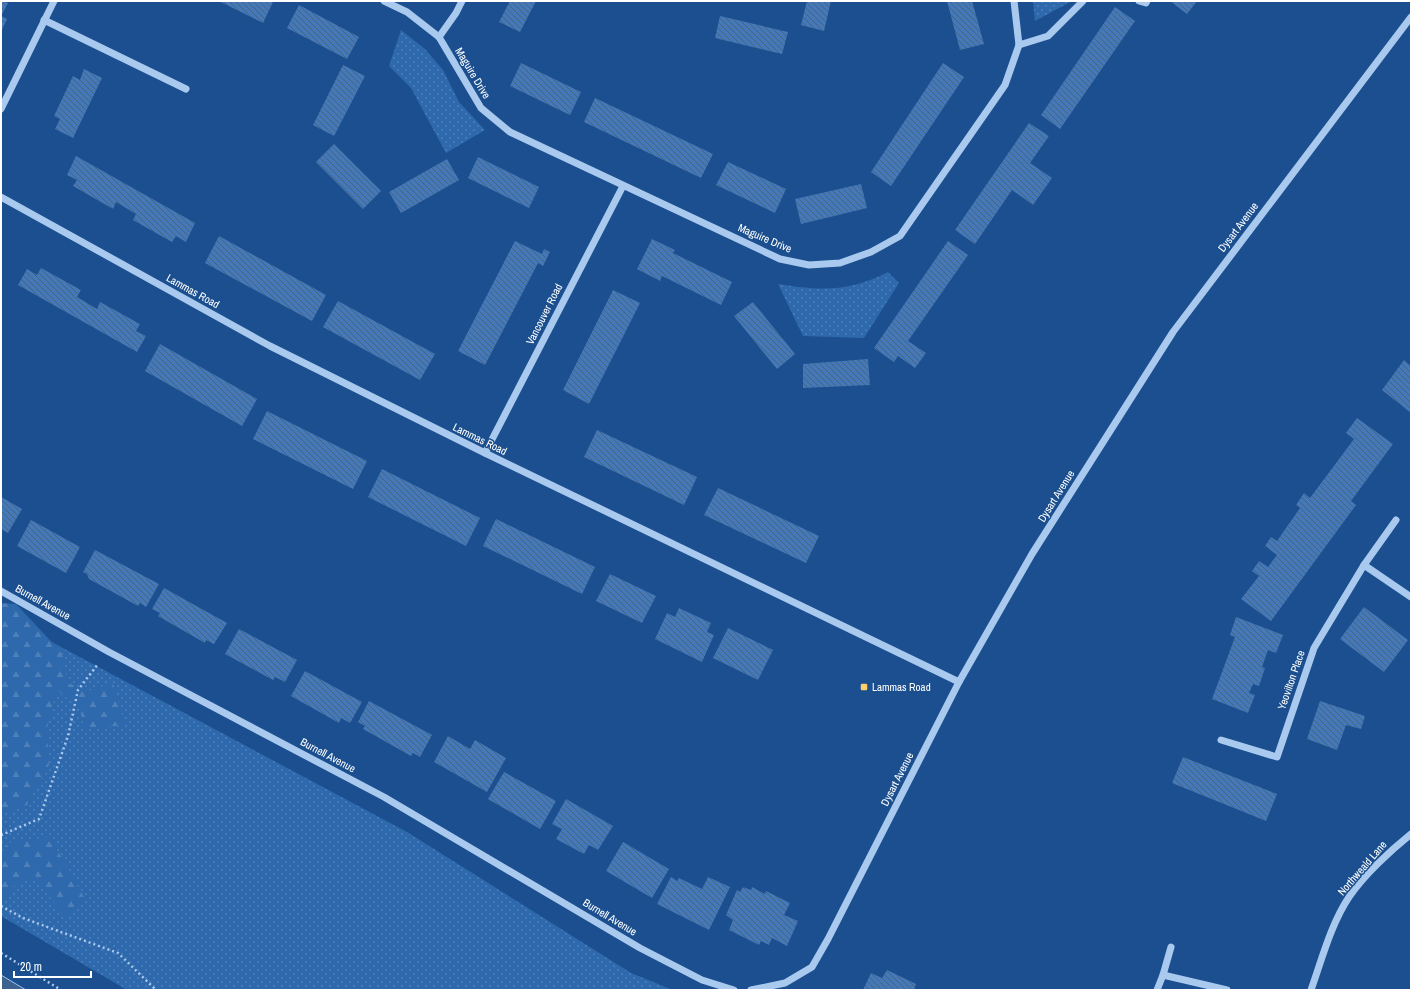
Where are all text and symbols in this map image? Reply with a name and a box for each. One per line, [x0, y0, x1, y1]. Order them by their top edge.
street label: Maguire Drive [452, 45, 494, 101]
street label: Dysart Avenue [1215, 199, 1261, 255]
street label: Maguire Drive [736, 220, 794, 256]
street label: Lammas Road [164, 271, 222, 311]
street label: Vancouver Road [523, 281, 565, 347]
street label: Lammas Road [451, 420, 509, 458]
street label: Dysart Avenue [1035, 467, 1077, 525]
street label: Burnell Avenue [13, 581, 73, 623]
street label: Yeovilton Place [1274, 648, 1308, 712]
place label: Lammas Road [872, 680, 931, 694]
marker: Lammas Road [859, 682, 869, 692]
street label: Burnell Avenue [298, 735, 358, 775]
street label: Dysart Avenue [877, 750, 917, 808]
street label: Northweald Lane [1334, 838, 1390, 898]
street label: Burnell Avenue [580, 895, 640, 939]
scale bar [14, 953, 91, 979]
text: 20 m [20, 959, 42, 975]

